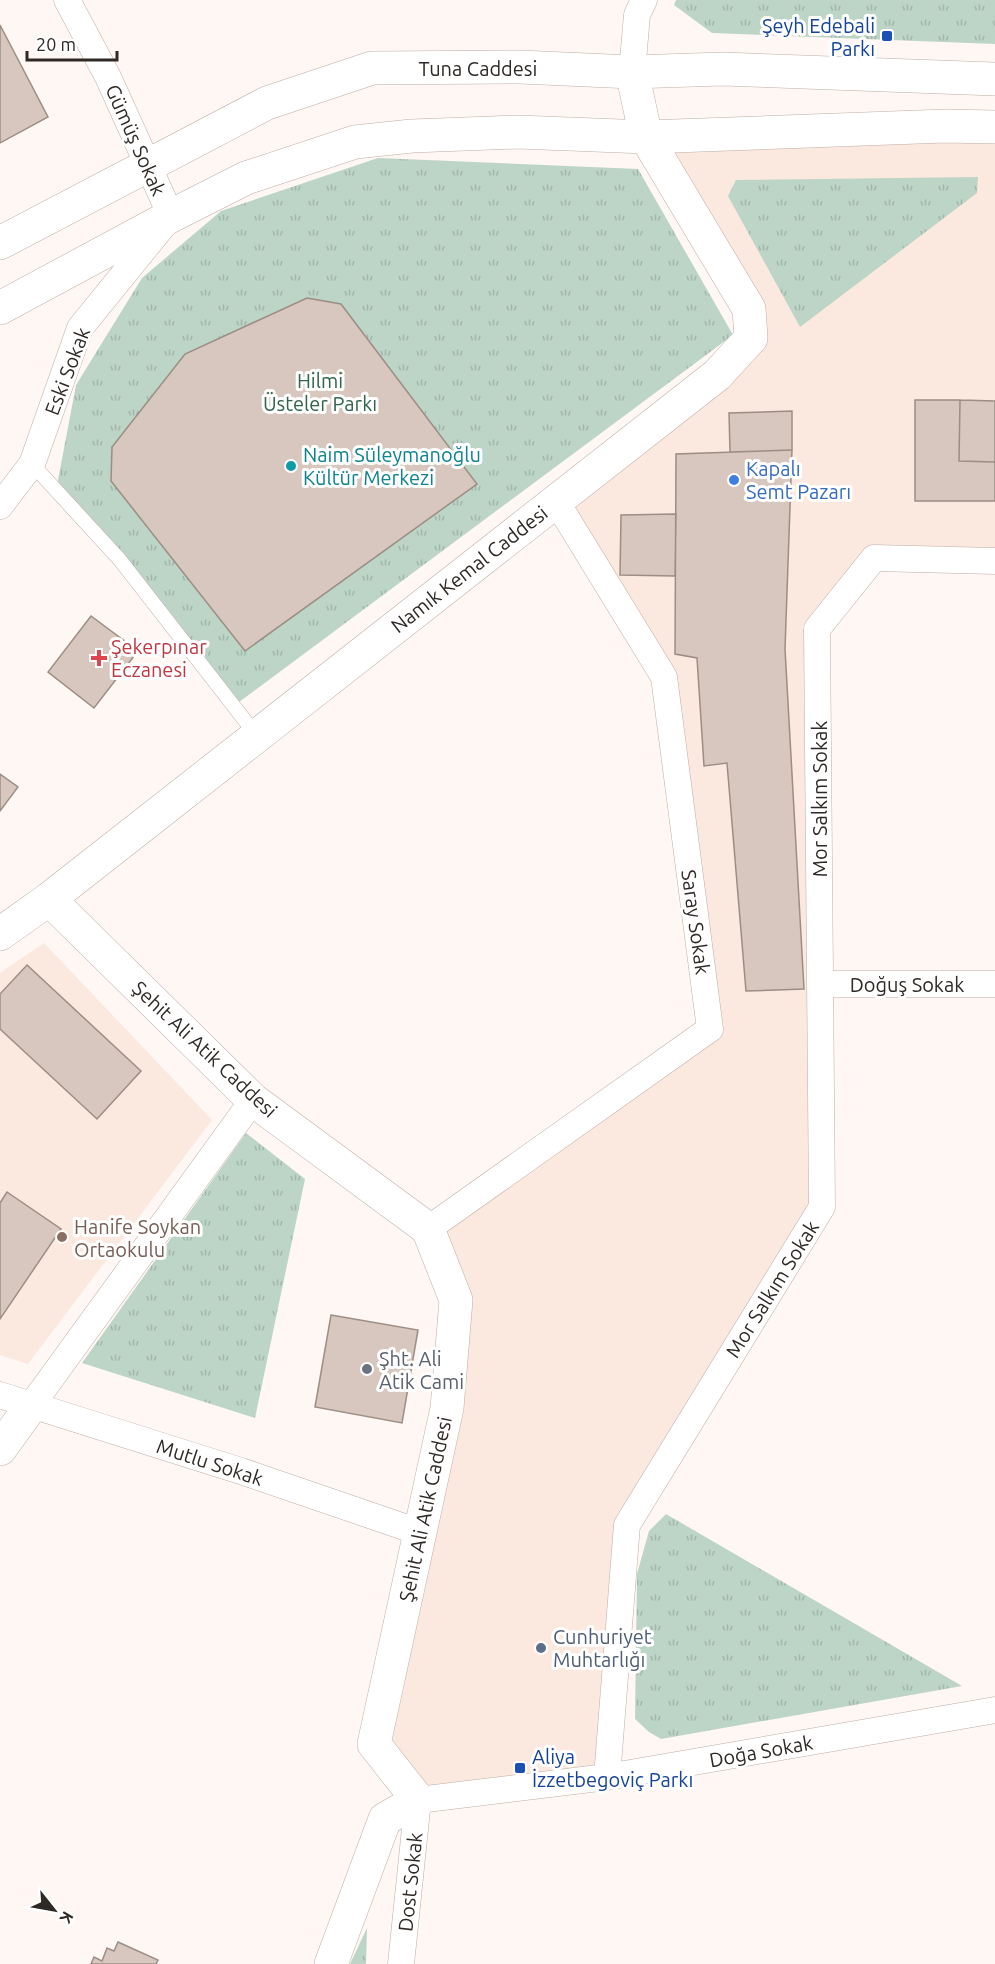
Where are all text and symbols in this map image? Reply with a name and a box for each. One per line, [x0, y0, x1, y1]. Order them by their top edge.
place label: Şeyh Edebali Parkı [762, 14, 875, 60]
scale bar [27, 24, 117, 62]
marker: Şeyh Edebali Parkı [880, 29, 894, 43]
text: 20 m [36, 34, 76, 54]
street label: Tuna Caddesi [419, 57, 537, 80]
street label: Gümüş Sokak [101, 81, 171, 199]
street label: Eski Sokak [40, 324, 94, 418]
park label: Hilmi Üsteler Parkı [263, 369, 377, 415]
place label: Naim Süleymanoğlu Kültür Merkezi [303, 443, 481, 489]
place label: Kapalı Semt Pazarı [746, 457, 851, 503]
marker: Naim Süleymanoğlu Kültür Merkezi [284, 459, 298, 473]
marker: Kapalı Semt Pazarı [727, 473, 741, 487]
street label: Namık Kemal Caddesi [386, 501, 552, 637]
place label: Şekerpınar Eczanesi [111, 635, 207, 681]
marker: Şekerpınar Eczanesi [92, 651, 106, 665]
street label: Mor Salkım Sokak [808, 721, 831, 877]
street label: Saray Sokak [677, 868, 715, 976]
street label: Doğuş Sokak [850, 973, 964, 996]
street label: Şehit Ali Atik Caddesi [128, 976, 282, 1122]
place label: Hanife Soykan Ortaokulu [74, 1215, 201, 1261]
street label: Mor Salkım Sokak [721, 1216, 823, 1362]
marker: Hanife Soykan Ortaokulu [55, 1230, 69, 1244]
place label: Şht. Ali Atik Cami [379, 1347, 464, 1393]
marker: Şht. Ali Atik Cami [360, 1362, 374, 1376]
street label: Şehit Ali Atik Caddesi [394, 1414, 456, 1604]
street label: Mutlu Sokak [154, 1434, 266, 1490]
place label: Cunhuriyet Muhtarlığı [553, 1625, 652, 1671]
marker: Cunhuriyet Muhtarlığı [534, 1641, 548, 1655]
street label: Doğa Sokak [707, 1731, 815, 1771]
place label: Aliya İzzetbegoviç Parkı [532, 1745, 693, 1791]
marker: Aliya İzzetbegoviç Parkı [513, 1761, 527, 1775]
street label: Dost Sokak [393, 1831, 427, 1933]
north arrow [24, 1880, 84, 1940]
text: K [56, 1909, 77, 1927]

